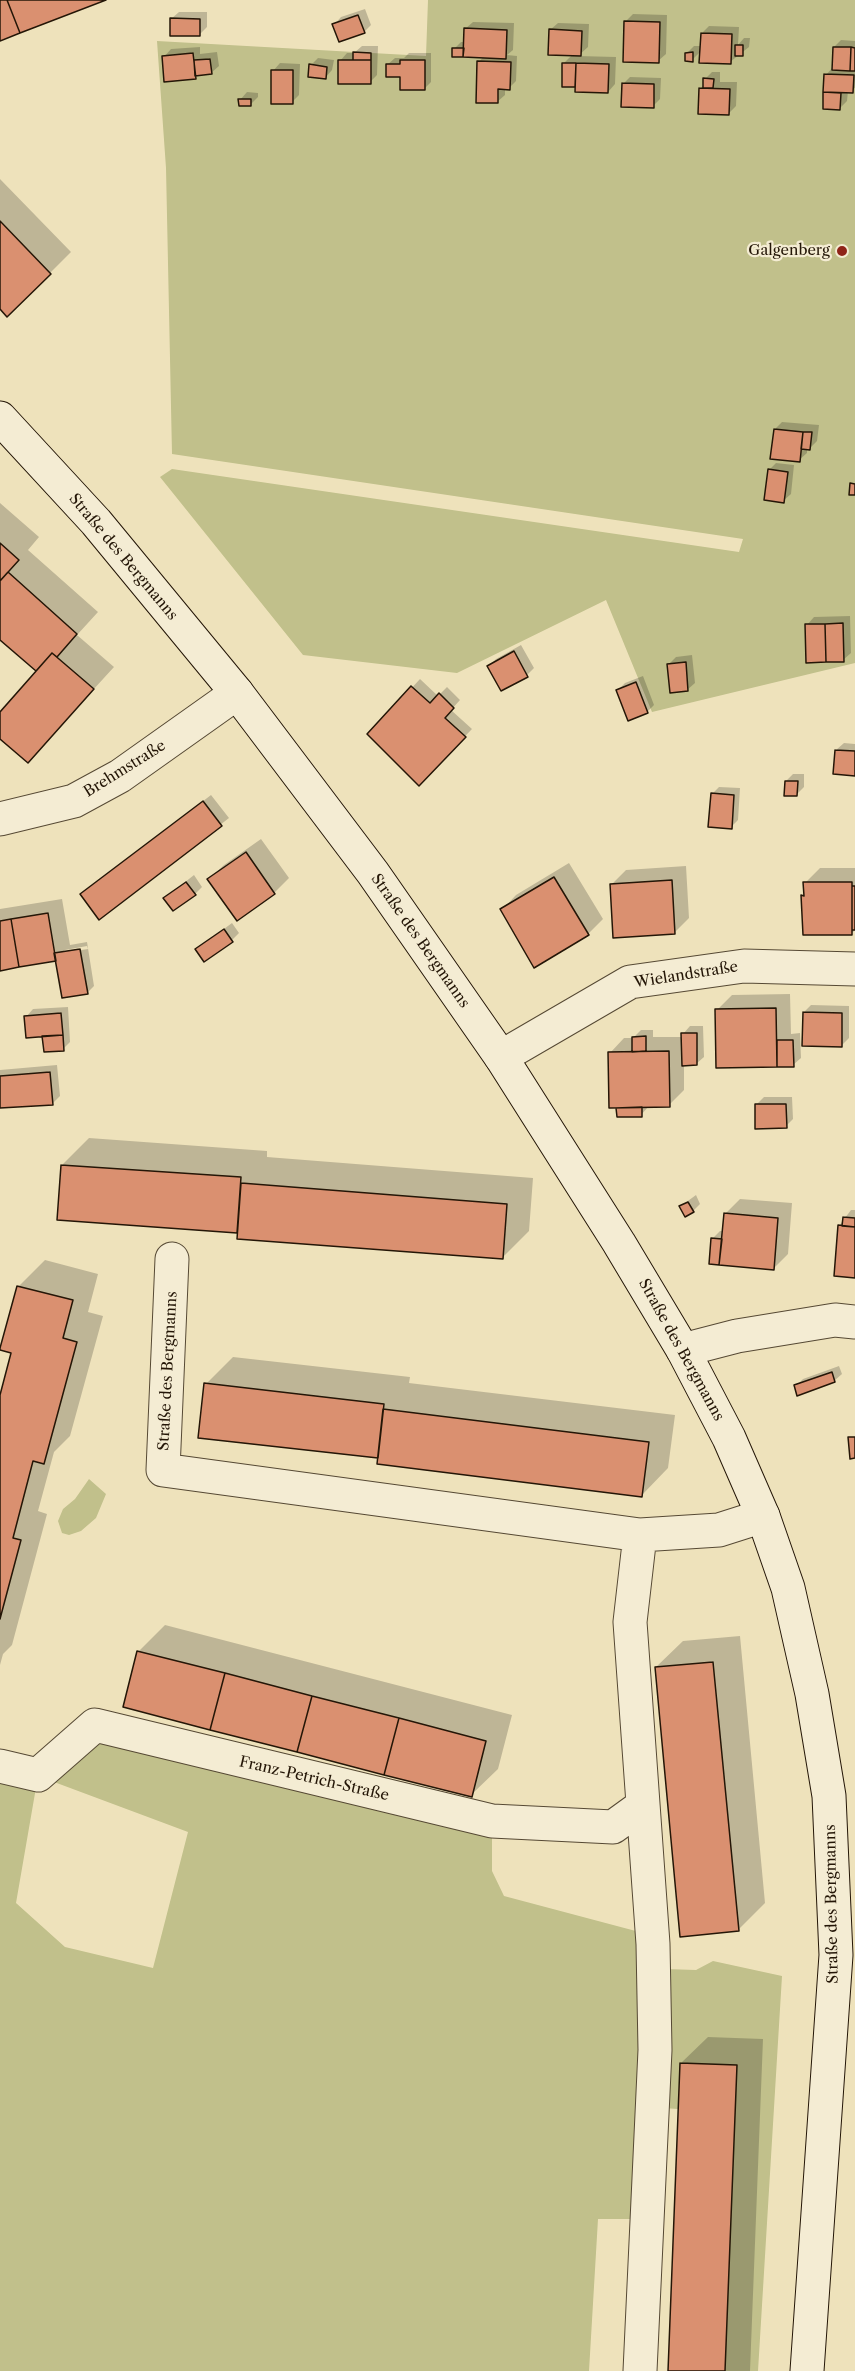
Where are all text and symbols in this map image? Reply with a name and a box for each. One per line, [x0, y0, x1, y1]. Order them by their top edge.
place label: Galgenberg [748, 242, 830, 260]
marker: Galgenberg [835, 244, 849, 258]
street label: Straße des Bergmanns [65, 490, 181, 624]
street label: Brehmstraße [81, 737, 169, 801]
street label: Straße des Bergmanns [367, 870, 473, 1012]
street label: Wielandstraße [633, 958, 739, 992]
street label: Straße des Bergmanns [634, 1276, 728, 1424]
street label: Straße des Bergmanns [155, 1291, 181, 1451]
street label: Franz-Petrich-Straße [237, 1753, 391, 1805]
street label: Straße des Bergmanns [822, 1824, 842, 1984]

